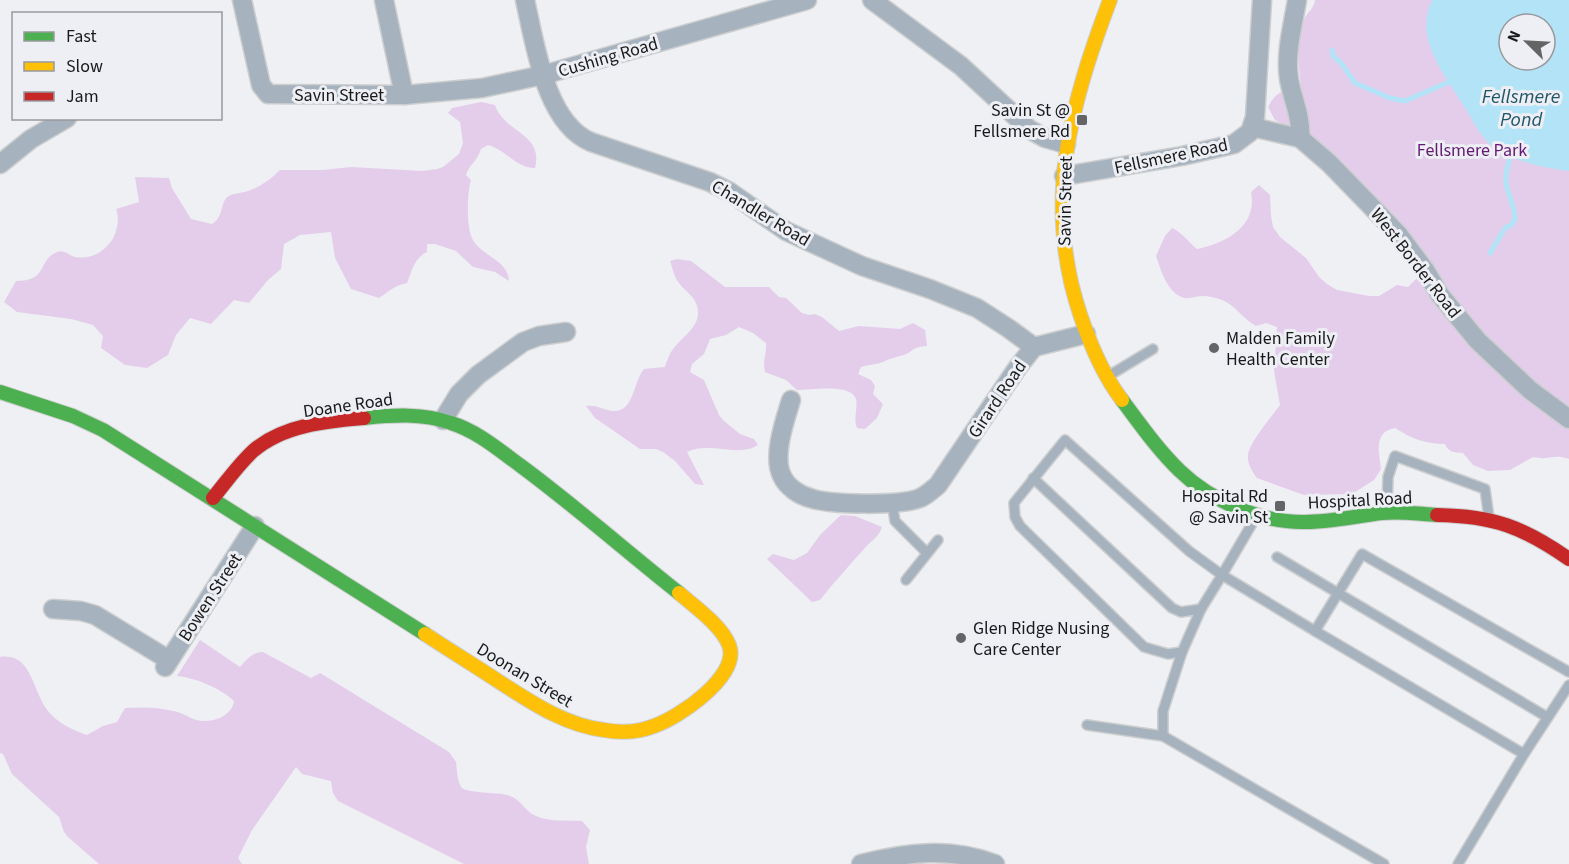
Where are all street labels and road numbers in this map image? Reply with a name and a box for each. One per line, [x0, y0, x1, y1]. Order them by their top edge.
street label: Cushing Road [555, 31, 661, 84]
street label: Savin Street [294, 83, 384, 108]
street label: Fellsmere Road [1112, 132, 1230, 181]
street label: Savin Street [1052, 156, 1079, 246]
street label: Chandler Road [707, 174, 815, 253]
street label: West Border Road [1365, 203, 1467, 324]
street label: Girard Road [962, 356, 1033, 443]
street label: Doane Road [301, 387, 395, 424]
street label: Hospital Road [1307, 485, 1413, 516]
street label: Bowen Street [173, 548, 248, 646]
street label: Doonan Street [472, 637, 577, 714]

